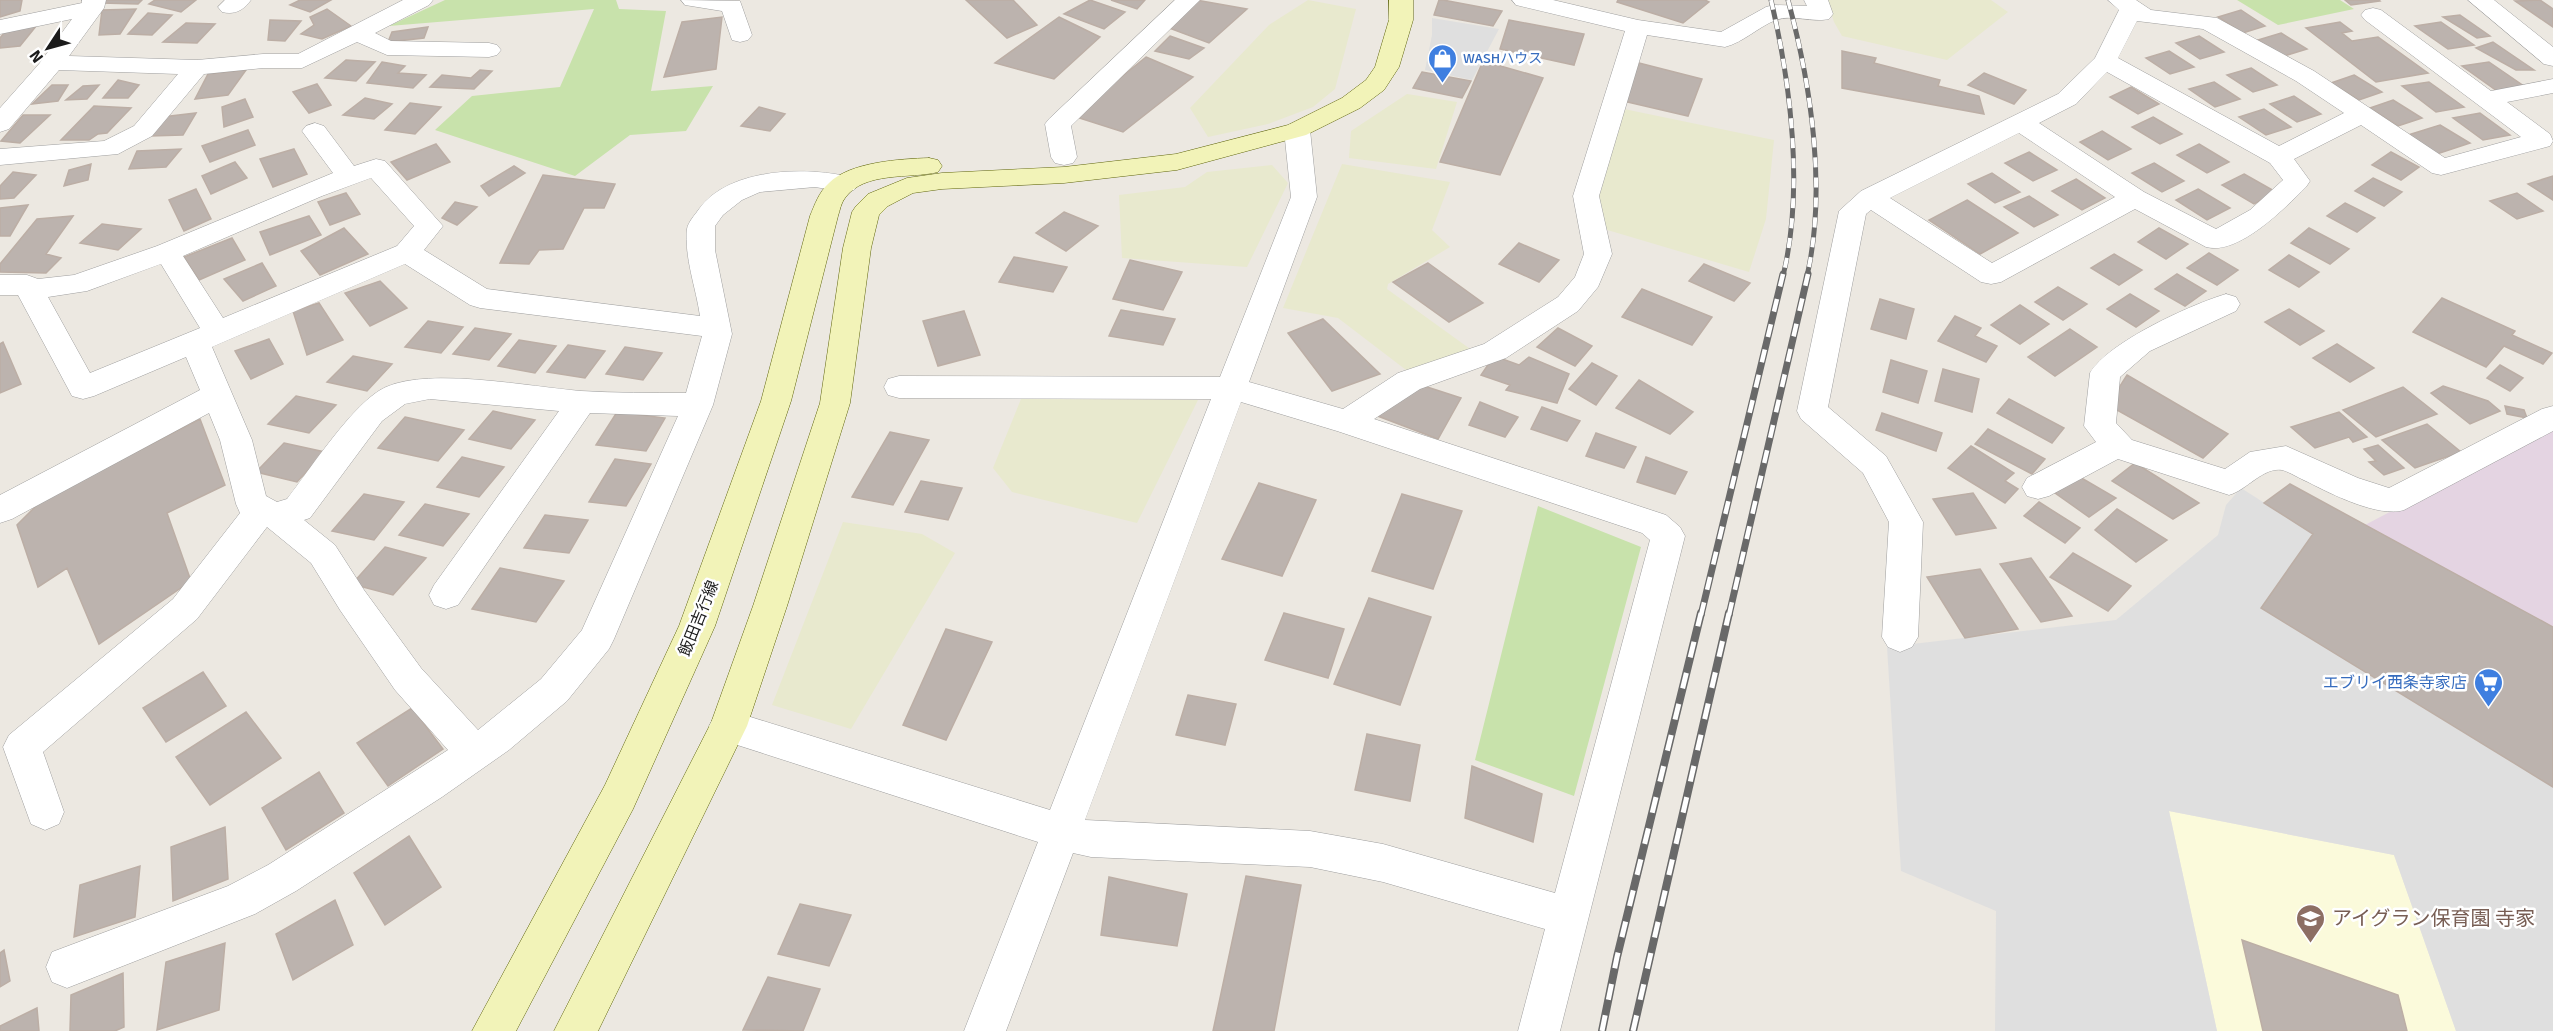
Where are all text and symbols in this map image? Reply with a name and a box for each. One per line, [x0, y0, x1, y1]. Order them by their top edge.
north arrow [18, 18, 78, 78]
shop icon: WASHハウス [1426, 42, 1458, 84]
text: N [25, 46, 48, 67]
place label: WASHハウス [1463, 50, 1542, 67]
street label: 飯田吉行線 [675, 578, 723, 659]
supermarket icon: エブリイ西条寺家店 [2472, 666, 2504, 708]
place label: エブリイ西条寺家店 [2323, 673, 2467, 693]
school or university icon: アイグラン保育園 寺家 [2295, 902, 2327, 944]
place label: アイグラン保育園 寺家 [2332, 906, 2535, 931]

